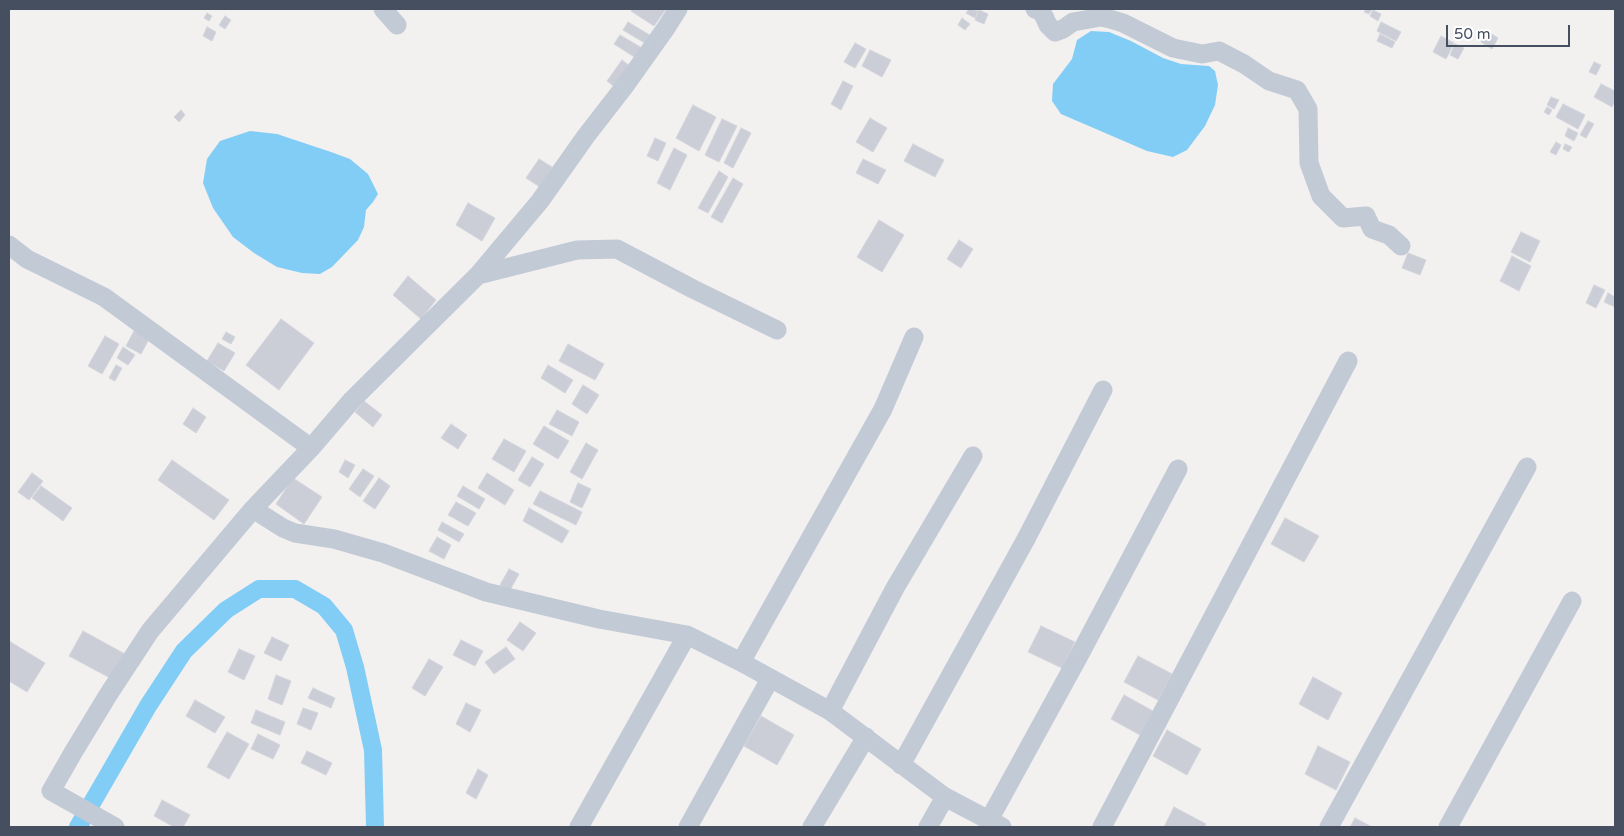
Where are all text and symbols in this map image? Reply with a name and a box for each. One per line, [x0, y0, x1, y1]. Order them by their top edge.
scale bar [1449, 15, 1573, 47]
text: 50 m [1454, 25, 1491, 43]

